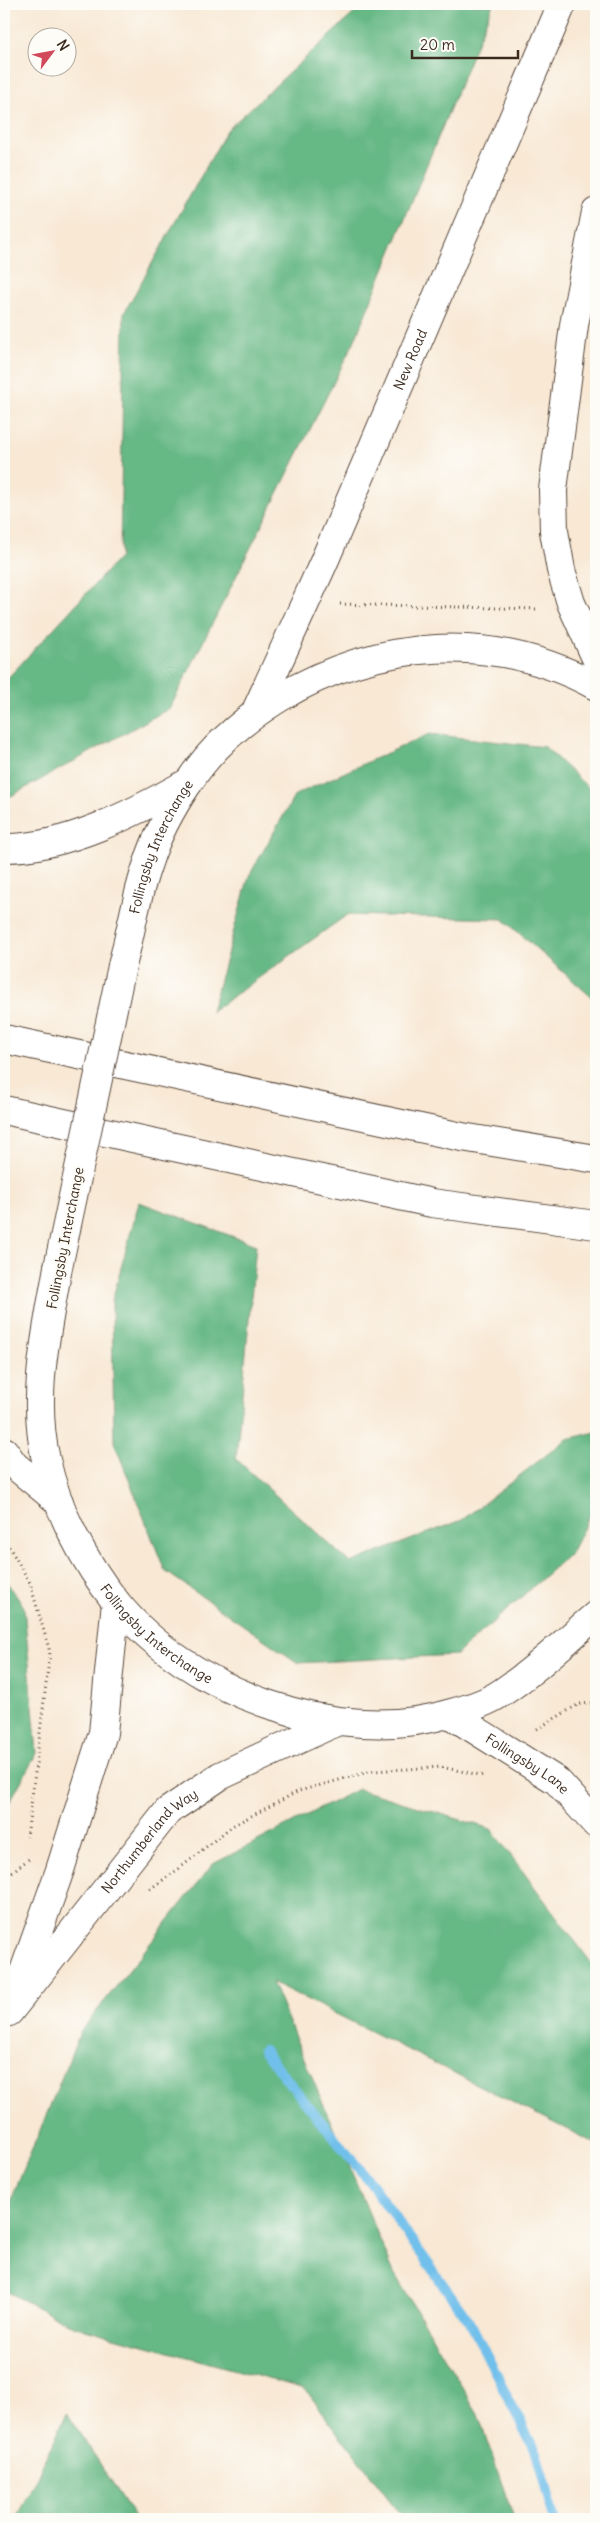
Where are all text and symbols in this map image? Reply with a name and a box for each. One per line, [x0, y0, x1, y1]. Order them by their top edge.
north arrow [28, 28, 78, 78]
scale bar [412, 28, 519, 60]
text: 20 m [420, 35, 455, 54]
text: N [53, 36, 73, 54]
street label: New Road [389, 327, 431, 393]
street label: Follingsby Interchange [125, 776, 197, 916]
street label: Follingsby Interchange [42, 1165, 88, 1311]
street label: Follingsby Interchange [96, 1580, 216, 1687]
street label: Follingsby Lane [482, 1729, 573, 1798]
street label: Northumberland Way [97, 1785, 201, 1897]

